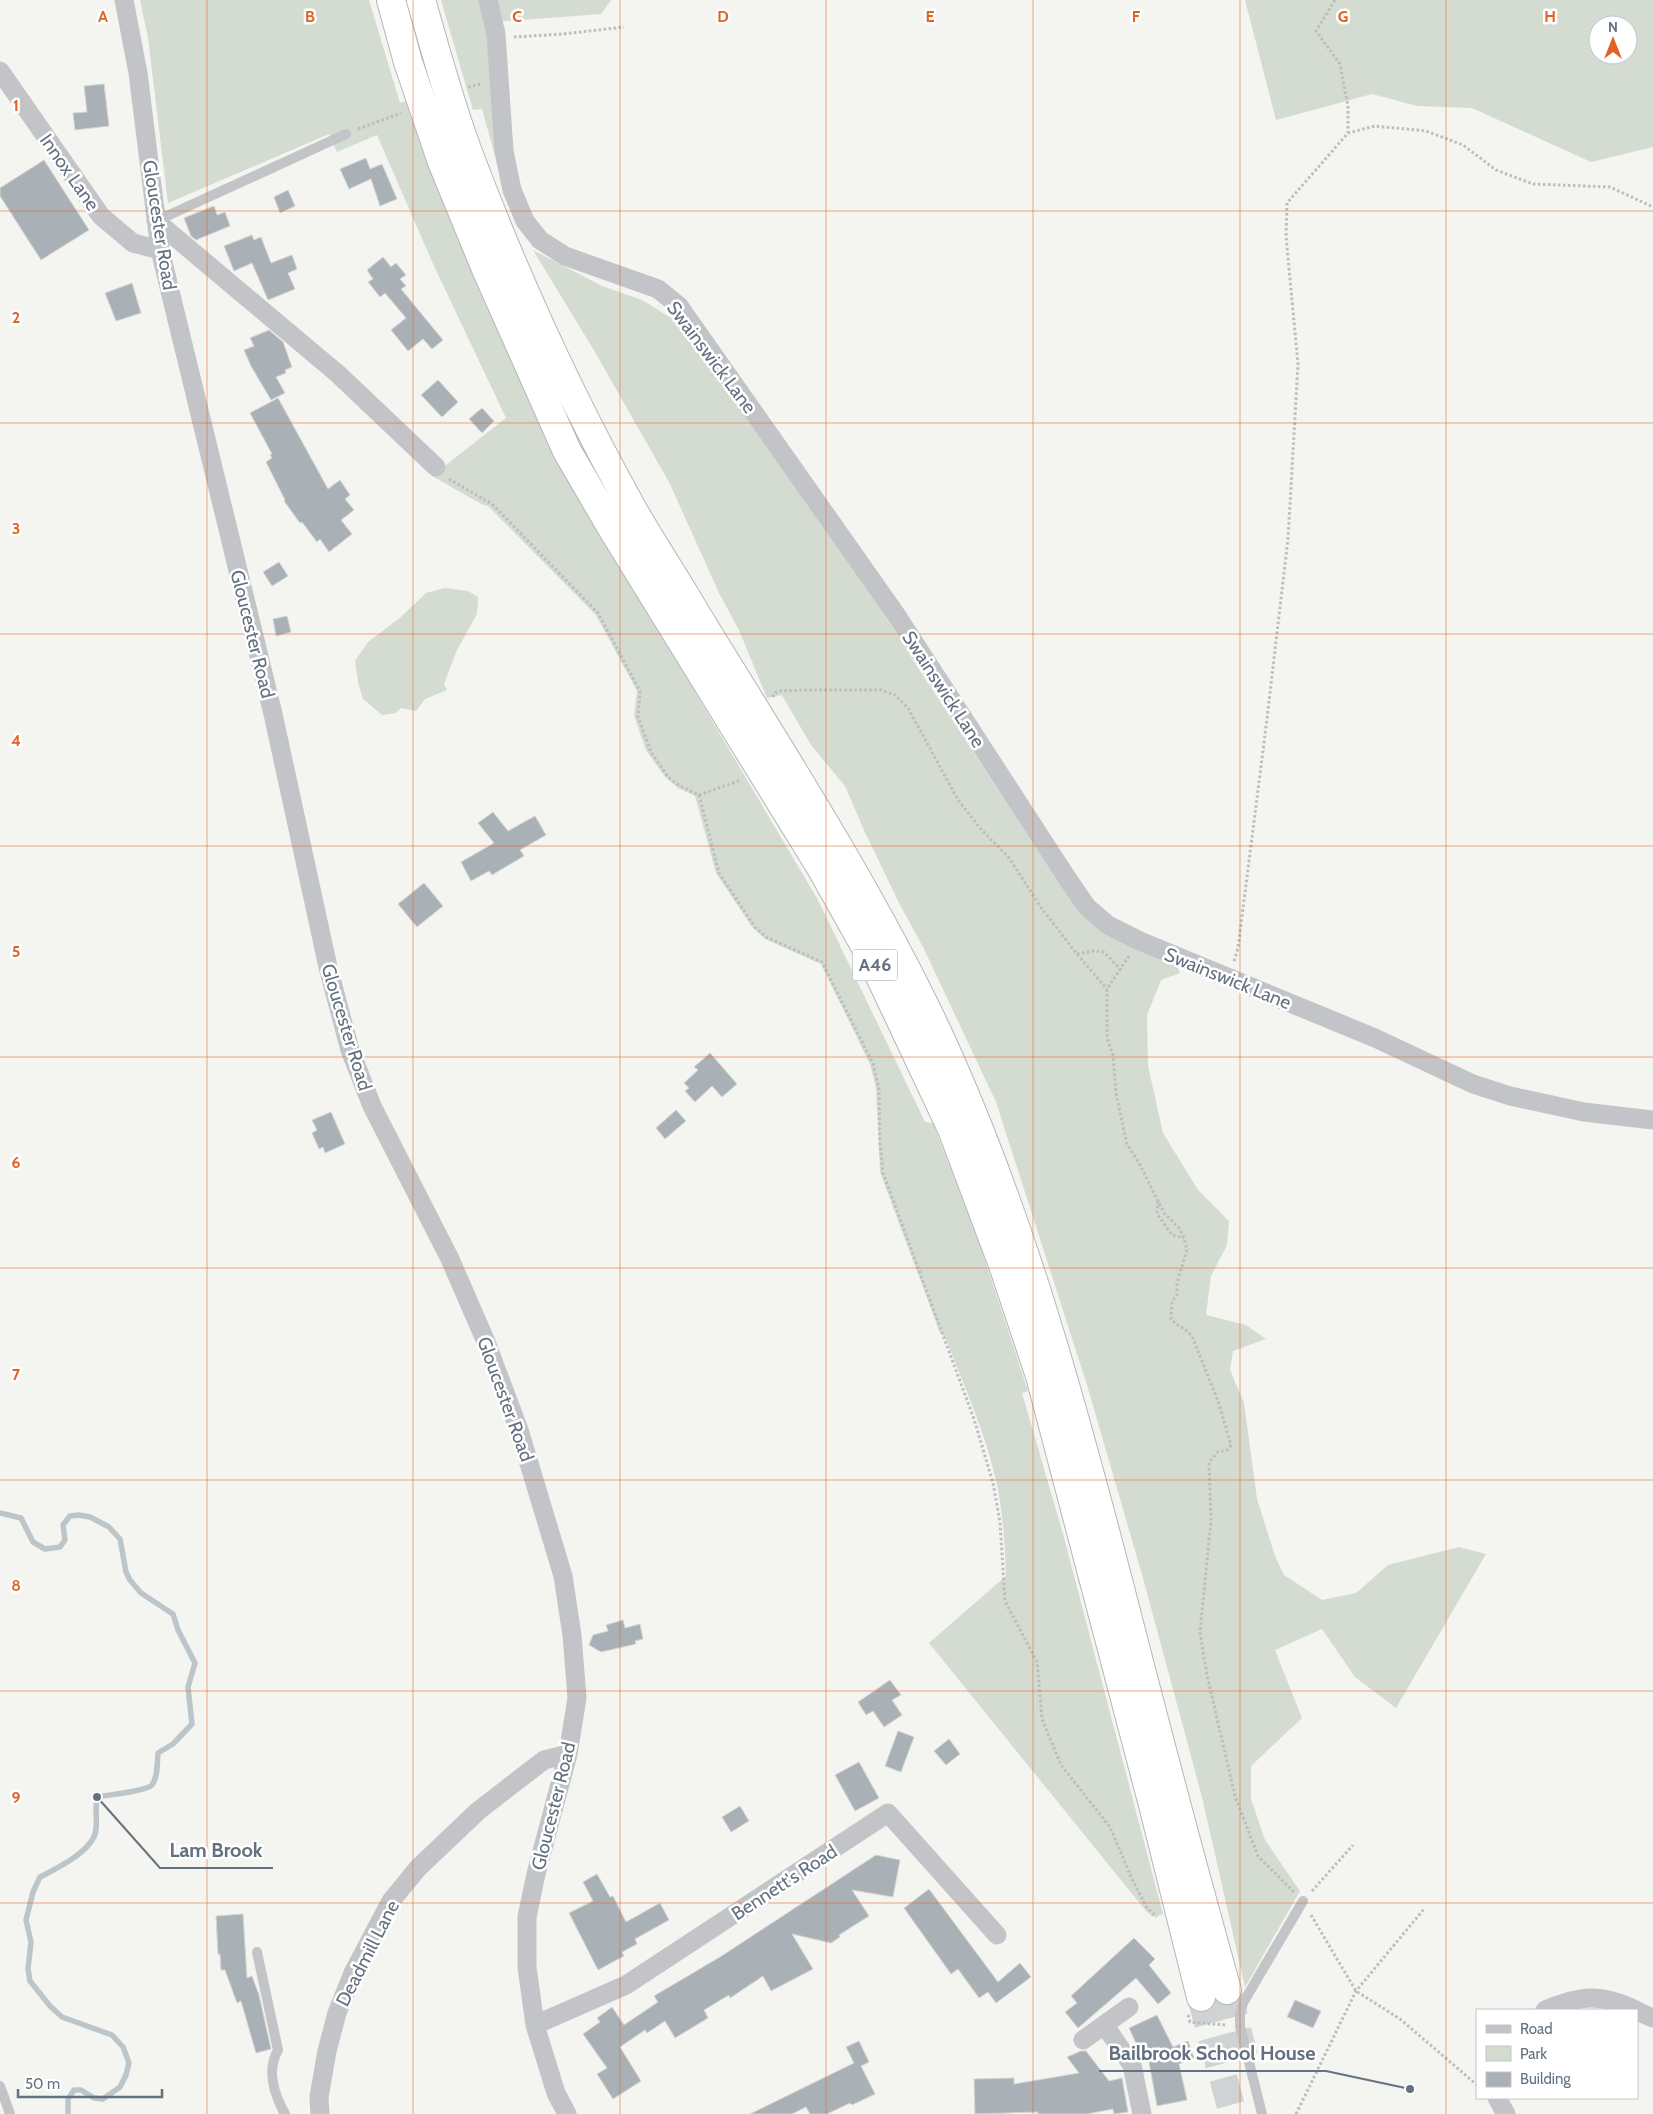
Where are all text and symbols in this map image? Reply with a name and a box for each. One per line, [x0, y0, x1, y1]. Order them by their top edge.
text: A [98, 7, 108, 26]
text: B [305, 7, 315, 26]
text: C [512, 7, 522, 26]
text: D [717, 7, 729, 26]
text: E [925, 7, 935, 26]
text: F [1132, 7, 1141, 26]
text: G [1338, 7, 1348, 26]
text: H [1544, 7, 1556, 26]
north arrow [1588, 15, 1638, 65]
text: N [1608, 18, 1618, 36]
text: 1 [13, 96, 19, 115]
street label: Innox Lane [35, 130, 104, 215]
street label: Gloucester Road [138, 159, 181, 292]
street label: Swainswick Lane [662, 297, 761, 418]
text: 2 [12, 308, 20, 327]
text: 3 [12, 519, 20, 538]
street label: Gloucester Road [225, 568, 280, 701]
street label: Swainswick Lane [897, 627, 990, 752]
text: 4 [11, 731, 21, 750]
text: 5 [12, 942, 20, 961]
street label: Swainswick Lane [1161, 943, 1295, 1014]
road number: A46 [852, 950, 898, 980]
street label: Gloucester Road [316, 961, 377, 1093]
text: 6 [12, 1153, 21, 1172]
street label: Gloucester Road [472, 1334, 539, 1465]
text: 7 [12, 1365, 21, 1384]
text: 8 [11, 1576, 21, 1595]
street label: Gloucester Road [526, 1740, 581, 1873]
text: 9 [12, 1788, 21, 1807]
callout: Lam Brook [160, 1833, 273, 1868]
text: Lam Brook [169, 1838, 263, 1862]
street label: Bennett's Road [727, 1840, 841, 1925]
street label: Deadmill Lane [331, 1896, 404, 2010]
legend [1476, 2009, 1638, 2099]
text: Road [1520, 2020, 1553, 2038]
callout: Bailbrook School House [1099, 2036, 1326, 2071]
text: Bailbrook School House [1108, 2041, 1316, 2065]
text: Park [1520, 2045, 1547, 2063]
scale bar [18, 2066, 161, 2098]
text: Building [1520, 2070, 1571, 2088]
text: 50 m [25, 2075, 60, 2093]

